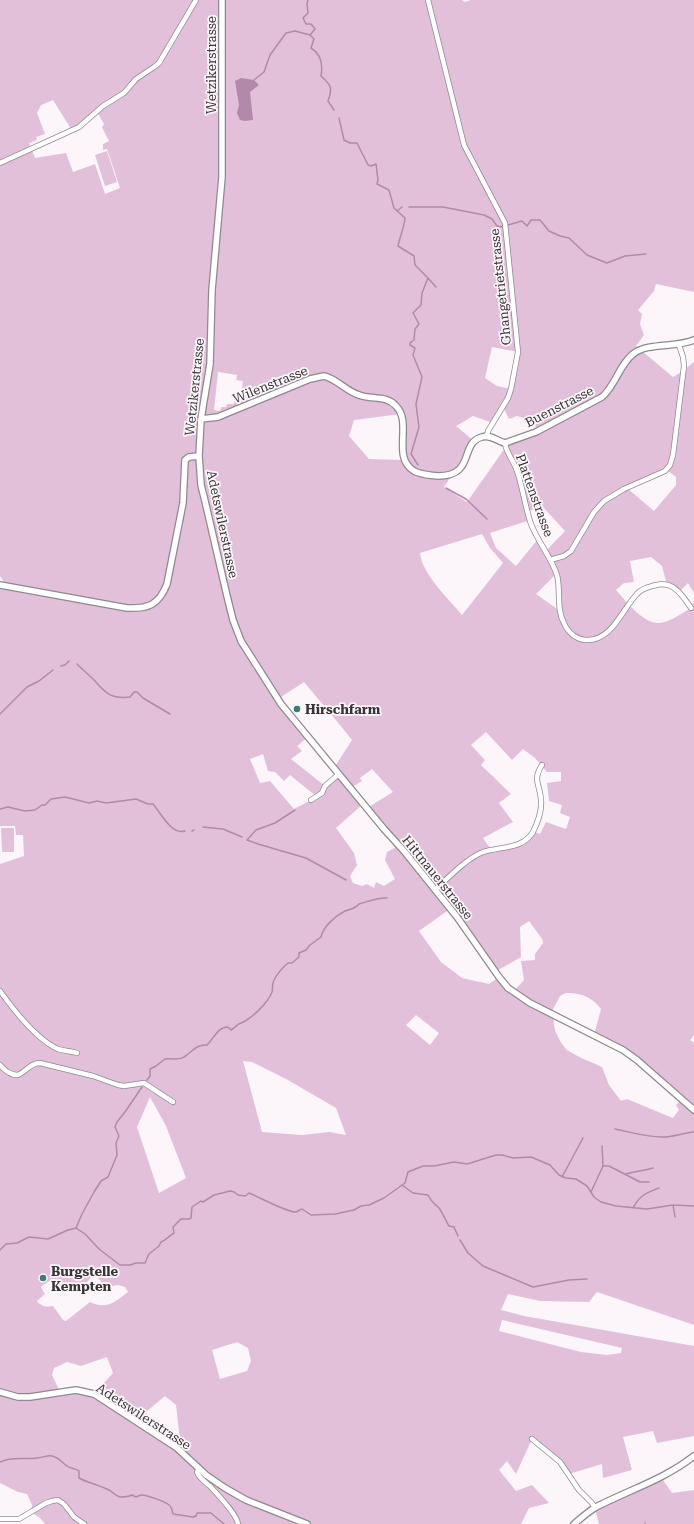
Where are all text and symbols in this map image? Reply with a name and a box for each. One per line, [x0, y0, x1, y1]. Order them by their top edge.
street label: Wetzikerstrasse [204, 16, 219, 114]
street label: Ghangetrietstrasse [487, 228, 514, 346]
street label: Wetzikerstrasse [182, 338, 207, 437]
street label: Wilenstrasse [231, 363, 310, 406]
street label: Buenstrasse [522, 383, 596, 430]
street label: Plattenstrasse [513, 452, 556, 539]
street label: Adetswilerstrasse [204, 469, 241, 579]
place label: Hirschfarm [305, 702, 381, 717]
marker: Hirschfarm [292, 704, 302, 714]
street label: Hittnauerstrasse [399, 832, 476, 922]
place label: Burgstelle Kempten [51, 1264, 119, 1294]
marker: Burgstelle Kempten [38, 1273, 48, 1283]
street label: Adetswilerstrasse [94, 1380, 194, 1453]

